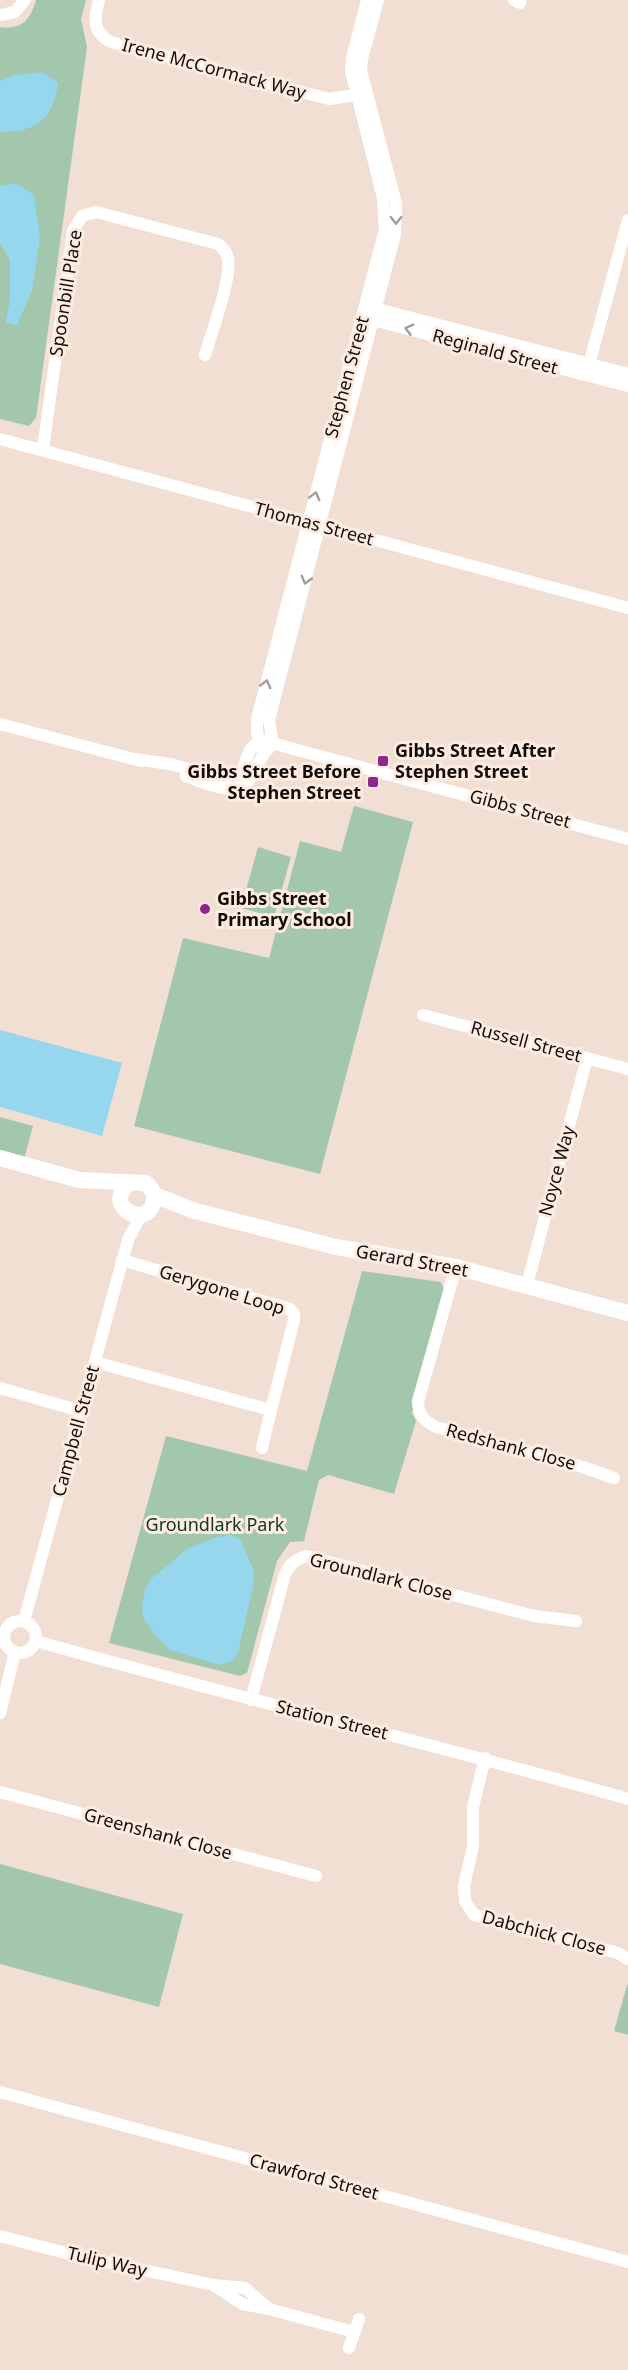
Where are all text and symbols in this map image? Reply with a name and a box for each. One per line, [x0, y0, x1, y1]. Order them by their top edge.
street label: Irene McCormack Way [120, 32, 310, 104]
one-way arrow [390, 215, 402, 224]
street label: Spoonbill Place [43, 228, 87, 358]
street label: Stephen Street [318, 313, 374, 440]
one-way arrow [404, 323, 414, 336]
street label: Reginald Street [430, 323, 561, 379]
one-way arrow [308, 491, 321, 501]
street label: Thomas Street [252, 496, 377, 551]
one-way arrow [301, 574, 313, 584]
one-way arrow [259, 680, 272, 690]
place label: Gibbs Street After Stephen Street [395, 738, 555, 783]
marker: Gibbs Street After Stephen Street [376, 754, 390, 768]
place label: Gibbs Street Before Stephen Street [187, 759, 361, 804]
marker: Gibbs Street Before Stephen Street [366, 775, 380, 789]
street label: Gibbs Street [467, 783, 574, 833]
place label: Gibbs Street Primary School [217, 886, 352, 931]
marker: Gibbs Street Primary School [198, 902, 212, 916]
street label: Russell Street [468, 1015, 585, 1067]
street label: Noyce Way [532, 1122, 580, 1219]
street label: Gerard Street [354, 1238, 471, 1282]
street label: Gerygone Loop [157, 1259, 288, 1320]
street label: Campbell Street [46, 1362, 104, 1499]
street label: Redshank Close [444, 1417, 579, 1475]
park label: Groundlark Park [146, 1512, 285, 1536]
street label: Groundlark Close [307, 1547, 455, 1605]
street label: Station Street [274, 1694, 391, 1745]
street label: Greenshank Close [81, 1802, 235, 1864]
street label: Dabchick Close [480, 1904, 609, 1960]
street label: Crawford Street [247, 2147, 382, 2205]
street label: Tulip Way [65, 2240, 150, 2282]

